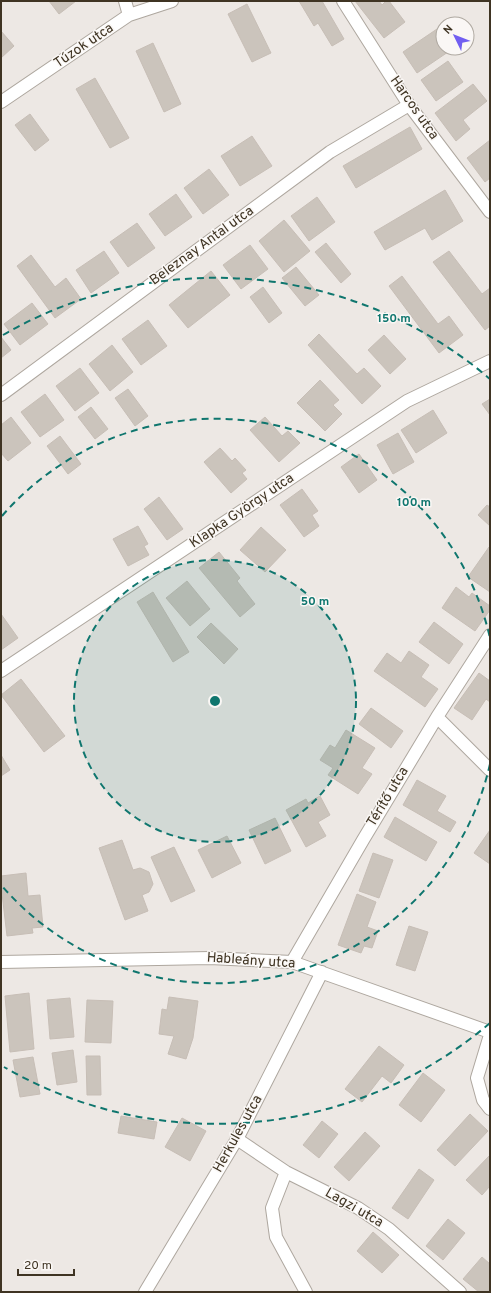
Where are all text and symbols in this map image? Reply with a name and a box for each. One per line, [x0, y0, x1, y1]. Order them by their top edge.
north arrow [435, 16, 475, 56]
street label: Túzok utca [51, 20, 117, 72]
text: N [441, 22, 456, 38]
street label: Harcos utca [386, 73, 442, 143]
street label: Beleznay Antal utca [147, 203, 257, 289]
text: 150 m [377, 311, 411, 327]
street label: Klapka György utca [187, 470, 297, 552]
text: 100 m [397, 495, 431, 511]
text: 50 m [301, 594, 329, 610]
centre of rings [208, 694, 222, 708]
street label: Térítő utca [363, 764, 413, 830]
street label: Hableány utca [206, 949, 296, 973]
street label: Herkules utca [210, 1092, 266, 1176]
street label: Lagzi utca [322, 1185, 386, 1231]
scale bar [18, 1251, 74, 1277]
text: 20 m [24, 1258, 52, 1274]

